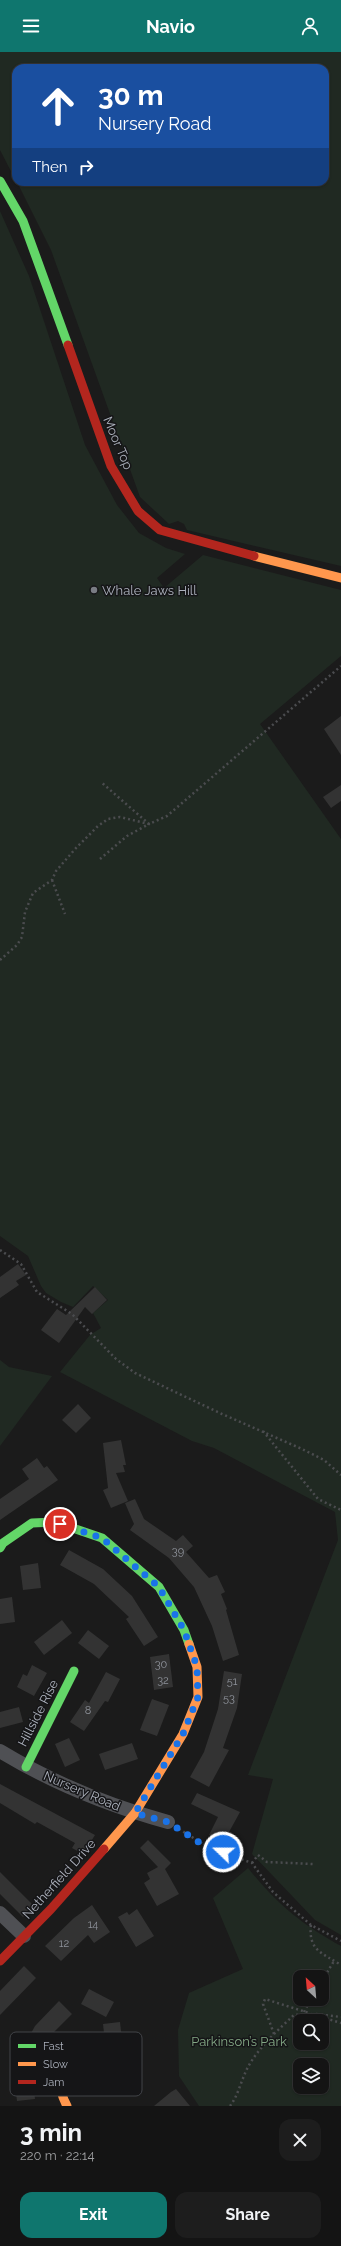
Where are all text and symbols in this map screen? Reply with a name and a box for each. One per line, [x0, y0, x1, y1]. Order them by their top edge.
icon: menu [20, 15, 42, 37]
icon: person [299, 15, 321, 37]
text: Navio [146, 16, 195, 37]
text: 30 m [98, 79, 164, 112]
icon: ahead [32, 80, 84, 132]
text: Nursery Road [98, 113, 212, 134]
icon: right [75, 156, 97, 178]
text: Then [32, 158, 67, 176]
street label: Moor Top [100, 414, 136, 472]
place label: Whale Jaws Hill [102, 583, 197, 598]
marker: Whale Jaws Hill [89, 585, 99, 595]
pin [43, 1507, 77, 1541]
icon: arrive [49, 1513, 71, 1535]
house number: 39 [172, 1545, 184, 1558]
house number: 30 [155, 1658, 168, 1671]
house number: 32 [157, 1674, 169, 1687]
house number: 51 [227, 1675, 238, 1688]
street label: Hillside Rise [15, 1677, 61, 1749]
house number: 53 [223, 1692, 235, 1705]
house number: 8 [85, 1704, 91, 1717]
street label: Nursery Road [41, 1768, 123, 1814]
position arrow [202, 1831, 244, 1873]
street label: Netherfield Drive [19, 1836, 99, 1922]
house number: 14 [88, 1918, 98, 1931]
house number: 12 [59, 1937, 69, 1950]
north arrow [293, 1970, 329, 2006]
map controls [293, 1970, 329, 2094]
button: search [293, 2014, 329, 2050]
legend [10, 2032, 142, 2096]
park label: Parkinson’s Park [191, 2034, 287, 2049]
text: Fast [43, 2040, 64, 2053]
text: Slow [43, 2058, 68, 2071]
button: layers [293, 2058, 329, 2094]
text: Jam [43, 2076, 64, 2089]
text: 3 min [20, 2118, 82, 2147]
button: close [279, 2119, 321, 2161]
text: 220 m · 22:14 [20, 2148, 95, 2163]
button: Exit [20, 2192, 167, 2238]
button: Share [175, 2192, 321, 2238]

